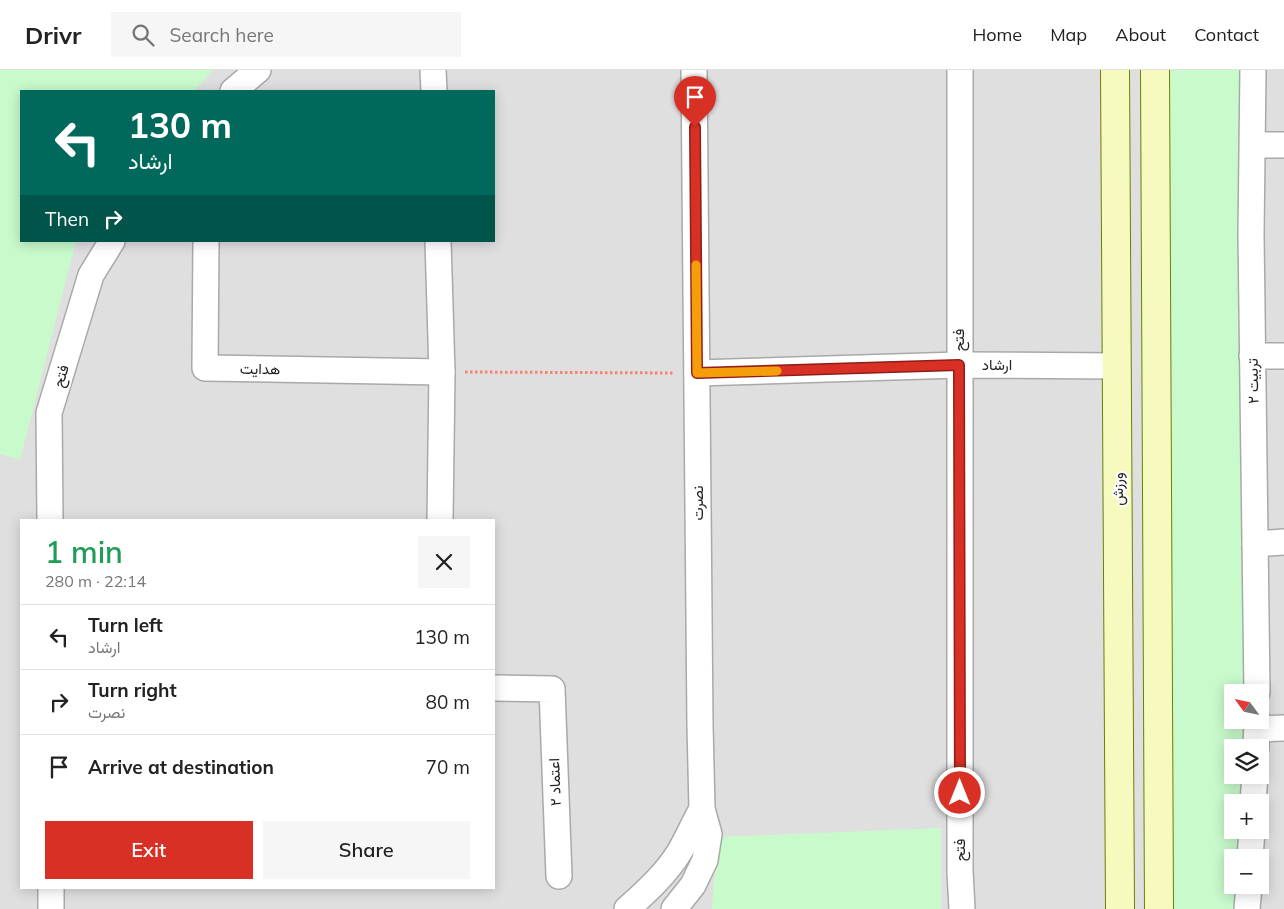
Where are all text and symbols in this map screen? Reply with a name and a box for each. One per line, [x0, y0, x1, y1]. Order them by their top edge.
search box [111, 12, 461, 57]
text: Drivr [25, 20, 81, 50]
icon: search [129, 21, 157, 49]
text: Search here [169, 23, 274, 47]
text: Home [972, 23, 1022, 46]
text: Map [1050, 23, 1087, 46]
text: About [1115, 23, 1166, 46]
text: Contact [1194, 23, 1259, 46]
pin [674, 76, 716, 127]
icon: arrive [681, 83, 709, 111]
text: 130 m [128, 103, 232, 147]
icon: left [45, 110, 110, 175]
text: ارشاد [128, 147, 173, 175]
icon: right [99, 205, 127, 233]
text: Then [45, 207, 89, 231]
street label: فتح [949, 329, 970, 351]
street label: ارشاد [982, 355, 1012, 374]
street label: تربیت ۲ [1243, 358, 1262, 404]
street label: هدایت [240, 359, 280, 378]
street label: فتح [48, 362, 75, 390]
street label: ورزش [1108, 472, 1128, 506]
street label: نصرت [688, 486, 707, 520]
text: 1 min [45, 533, 123, 571]
button: close [418, 536, 470, 588]
text: 280 m · 22:14 [45, 571, 146, 591]
text: Turn left [88, 613, 163, 637]
icon: left [45, 623, 73, 651]
text: 130 m [414, 625, 470, 649]
text: ارشاد [88, 637, 120, 657]
text: Turn right [88, 678, 177, 702]
north arrow [1224, 684, 1269, 729]
map controls [1224, 684, 1269, 894]
icon: right [45, 688, 73, 716]
text: 80 m [426, 690, 470, 714]
text: نصرت [88, 702, 125, 722]
button: layers [1224, 739, 1269, 784]
icon: arrive [45, 753, 73, 781]
text: Arrive at destination [88, 755, 274, 779]
text: 70 m [426, 755, 470, 779]
street label: اعتماد ۲ [544, 758, 565, 806]
position arrow [933, 766, 985, 818]
button: + [1224, 794, 1269, 839]
button: Exit [45, 821, 253, 879]
button: Share [263, 821, 470, 879]
street label: فتح [950, 839, 971, 861]
button: − [1224, 849, 1269, 894]

